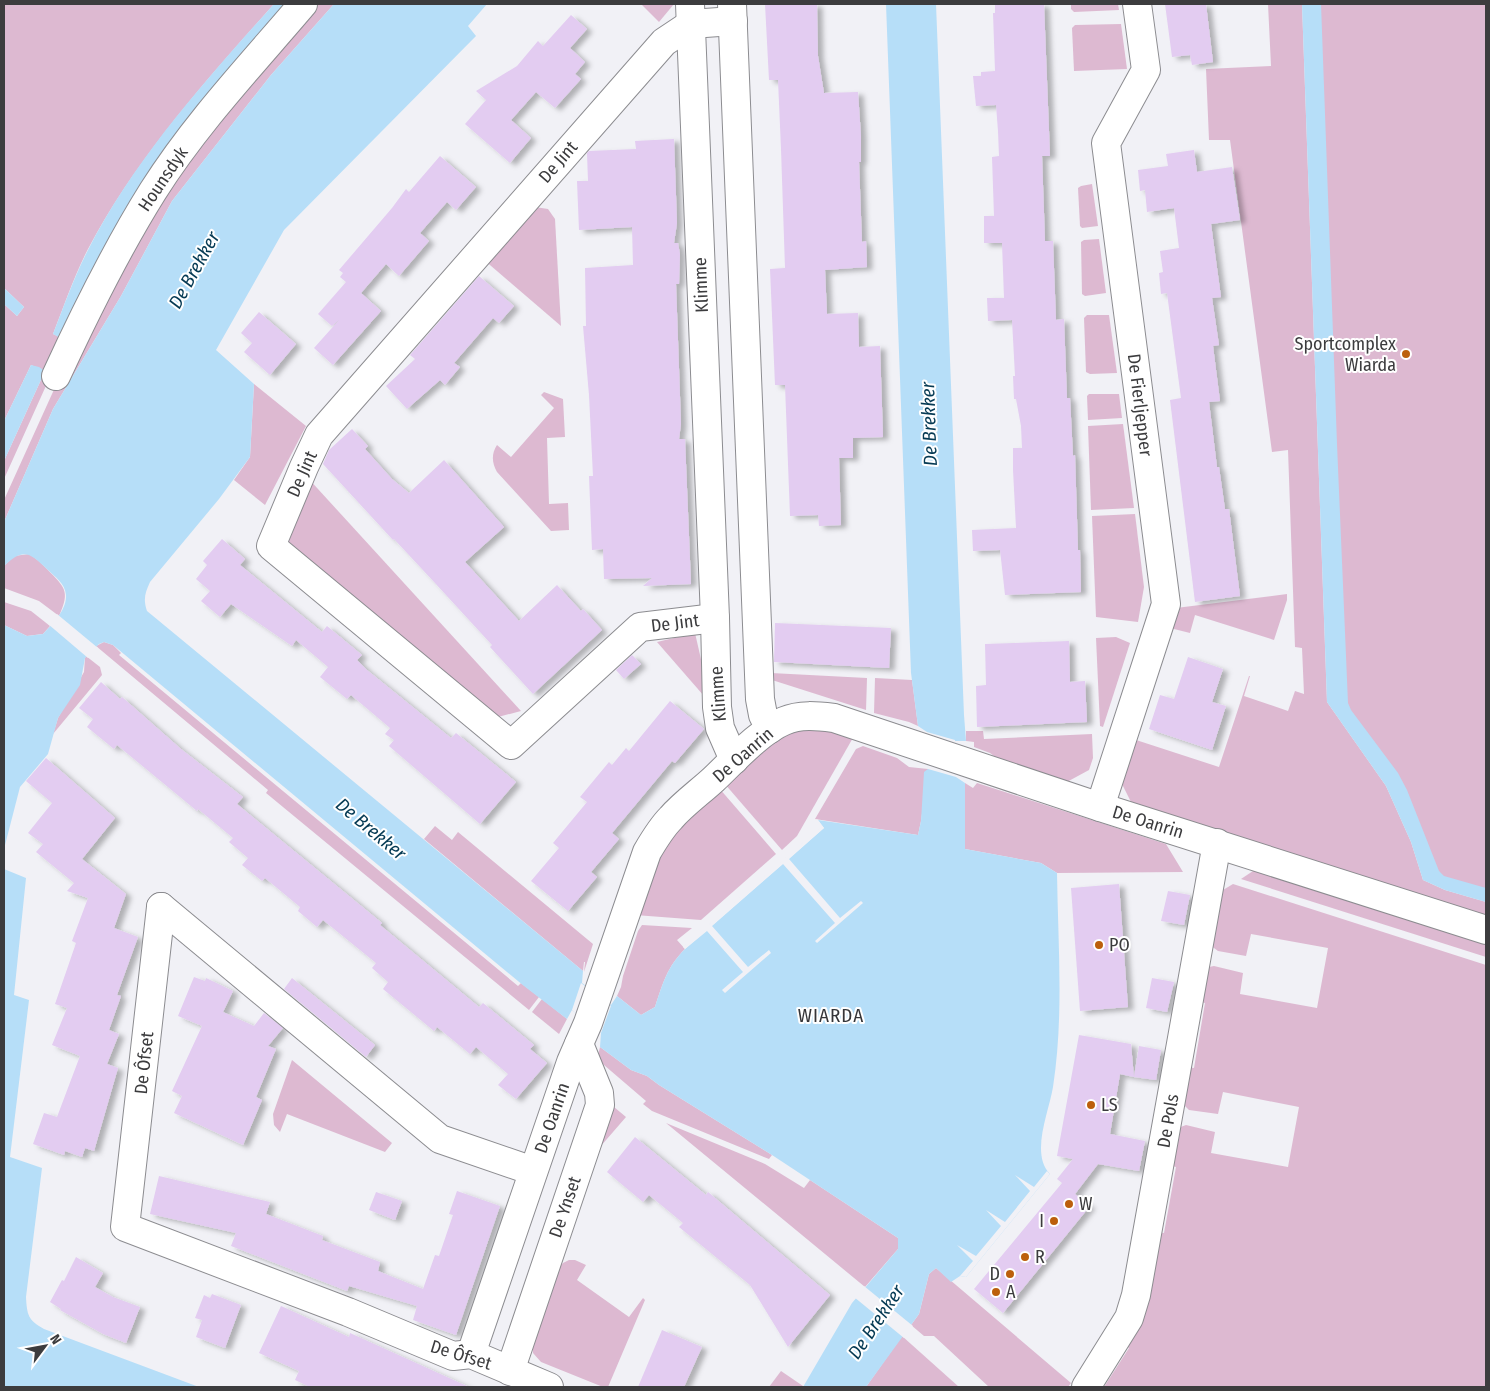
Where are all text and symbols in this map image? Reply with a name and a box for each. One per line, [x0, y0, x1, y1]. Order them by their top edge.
street label: De Jint [534, 136, 582, 187]
street label: Hounsdyk [133, 142, 193, 215]
water label: De Brekker [163, 226, 225, 312]
street label: Klimme [689, 257, 713, 313]
place label: Sportcomplex Wiarda [1295, 333, 1396, 376]
marker: Sportcomplex Wiarda [1400, 348, 1412, 360]
street label: De Fierljepper [1123, 352, 1157, 458]
water label: De Brekker [916, 380, 942, 467]
street label: De Jint [282, 447, 322, 501]
street label: De Jint [650, 609, 700, 637]
street label: Klimme [705, 666, 731, 722]
street label: De Oanrin [708, 723, 778, 787]
water label: De Brekker [331, 793, 412, 866]
street label: De Oanrin [1110, 801, 1186, 843]
place label: PO [1109, 934, 1130, 956]
marker: PO [1093, 939, 1105, 951]
district label: WIARDA [798, 1004, 864, 1027]
street label: De Ôfset [130, 1031, 158, 1095]
street label: De Oanrin [530, 1080, 574, 1156]
street label: De Pols [1152, 1092, 1184, 1150]
place label: LS [1101, 1094, 1118, 1116]
marker: LS [1085, 1099, 1097, 1111]
street label: De Ynset [544, 1173, 586, 1241]
place label: W [1079, 1193, 1093, 1215]
marker: W [1063, 1198, 1075, 1210]
place label: I [1039, 1210, 1044, 1232]
marker: I [1048, 1215, 1060, 1227]
place label: R [1035, 1246, 1045, 1268]
marker: R [1019, 1251, 1031, 1263]
place label: D [990, 1263, 1000, 1285]
marker: D [1004, 1268, 1016, 1280]
water label: De Brekker [843, 1279, 910, 1363]
place label: A [1006, 1281, 1016, 1303]
marker: A [990, 1286, 1002, 1298]
north arrow [20, 1321, 70, 1371]
text: N [46, 1331, 65, 1347]
street label: De Ôfset [428, 1335, 494, 1375]

